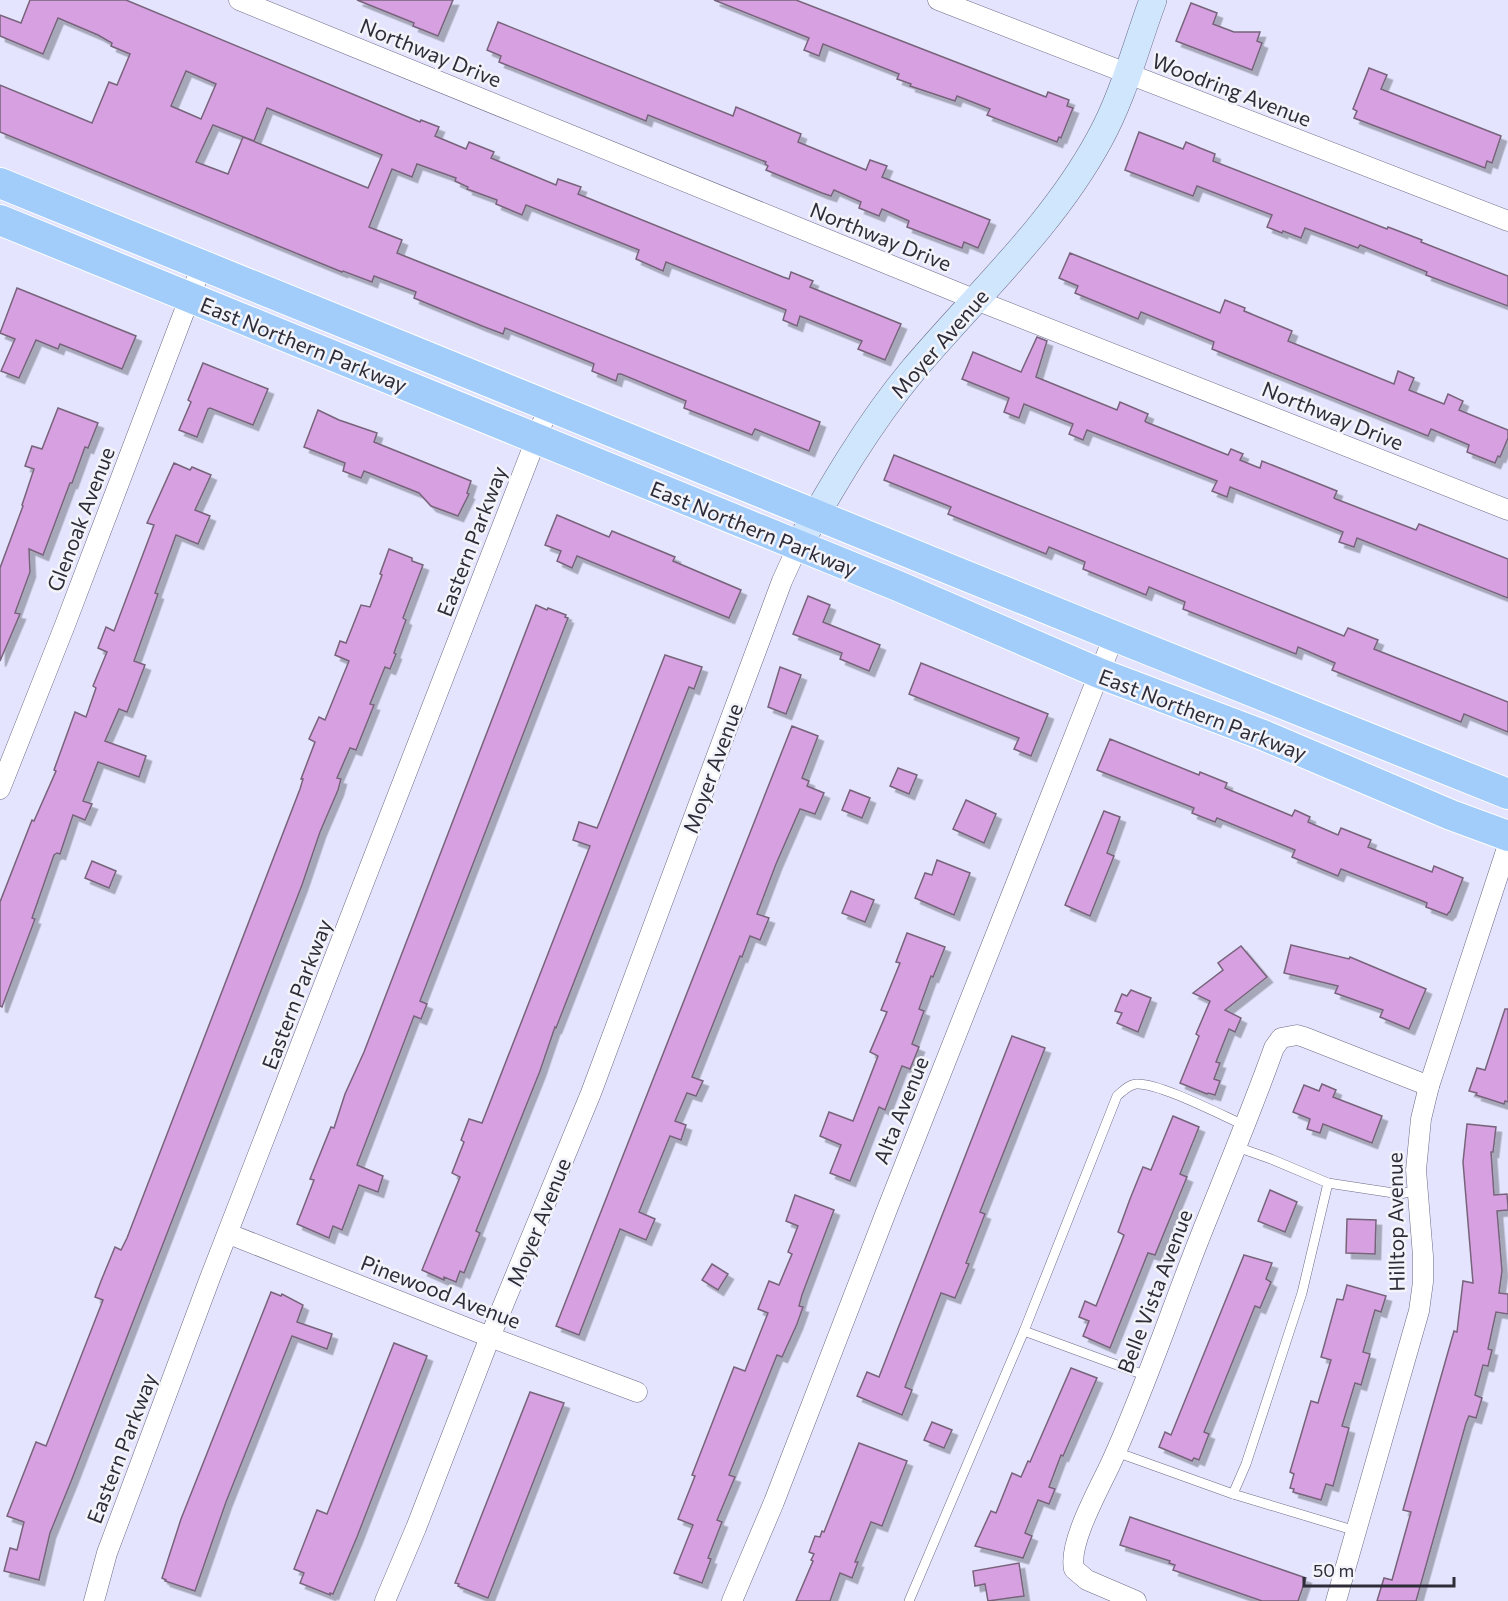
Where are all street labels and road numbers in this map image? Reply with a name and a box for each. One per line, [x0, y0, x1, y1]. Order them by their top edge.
street label: Northway Drive [357, 12, 505, 92]
street label: Woodring Avenue [1149, 47, 1315, 131]
street label: Northway Drive [807, 196, 955, 276]
street label: Moyer Avenue [885, 283, 993, 403]
street label: East Northern Parkway [197, 291, 411, 397]
street label: Northway Drive [1259, 375, 1407, 455]
street label: Glenoak Avenue [41, 443, 119, 595]
street label: Eastern Parkway [431, 462, 511, 620]
street label: East Northern Parkway [647, 475, 861, 581]
street label: East Northern Parkway [1096, 663, 1311, 765]
street label: Moyer Avenue [677, 700, 747, 836]
street label: Eastern Parkway [256, 915, 336, 1073]
street label: Alta Avenue [867, 1053, 933, 1167]
street label: Hilltop Avenue [1381, 1152, 1409, 1292]
street label: Moyer Avenue [501, 1154, 575, 1290]
street label: Belle Vista Avenue [1111, 1206, 1197, 1376]
street label: Pinewood Avenue [358, 1249, 524, 1333]
street label: Eastern Parkway [81, 1369, 161, 1527]

